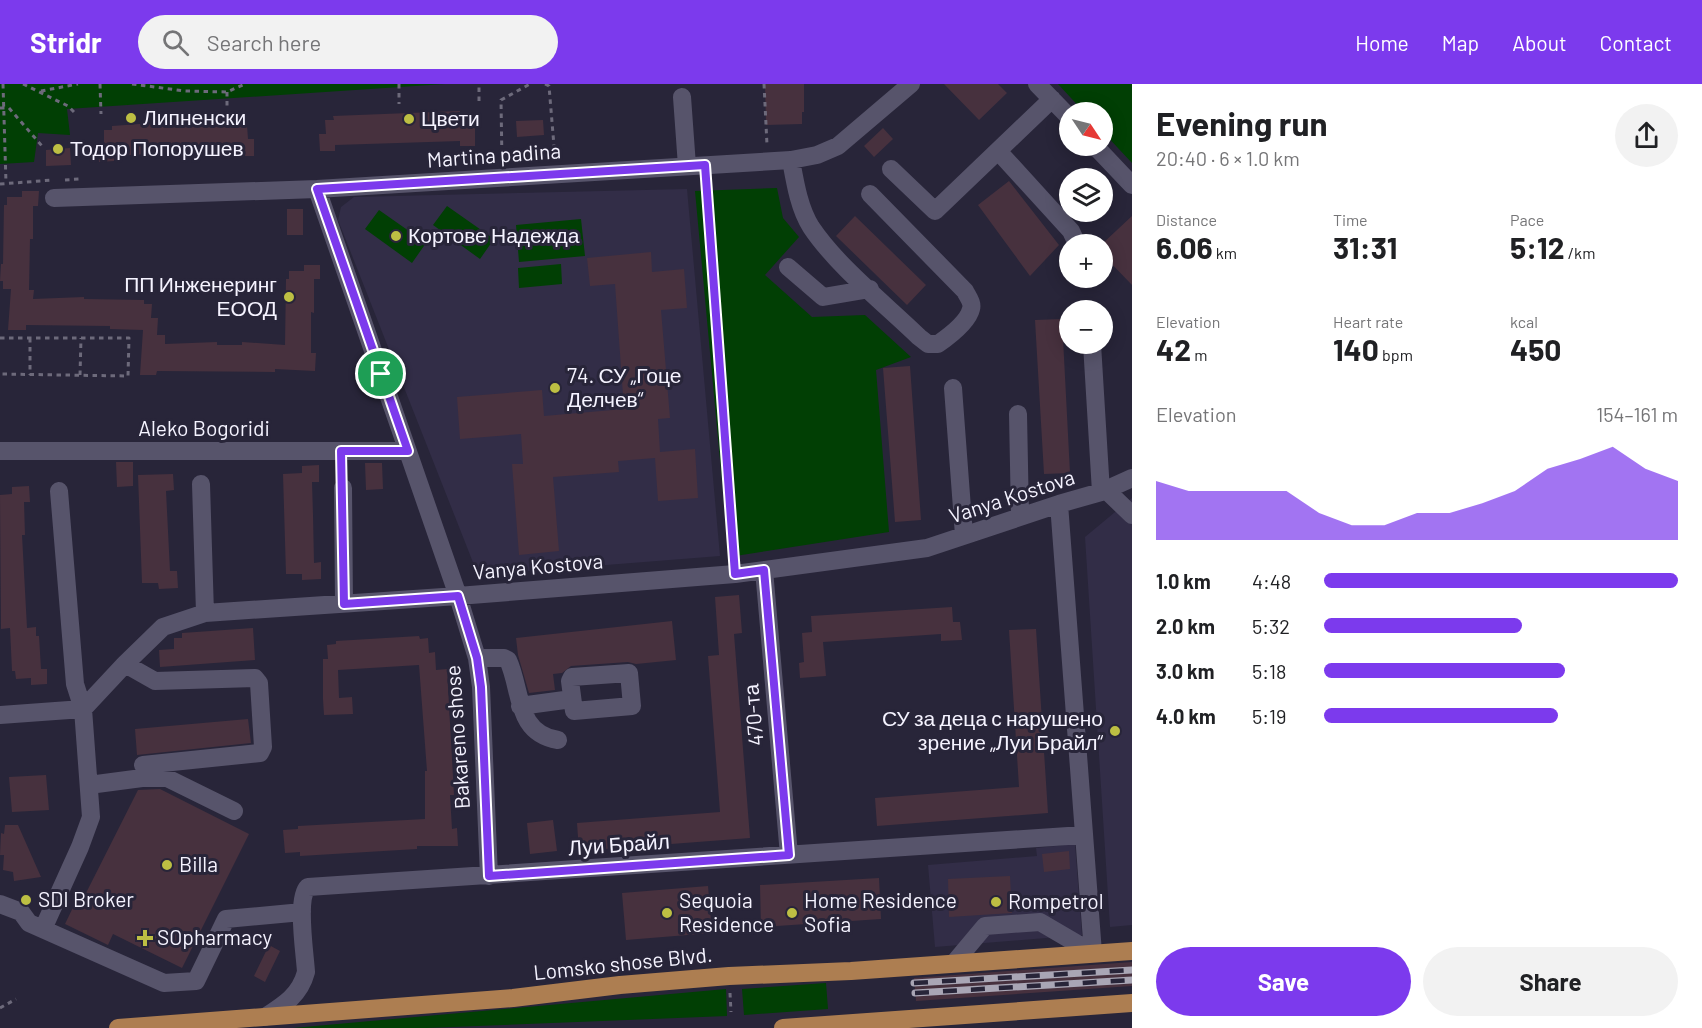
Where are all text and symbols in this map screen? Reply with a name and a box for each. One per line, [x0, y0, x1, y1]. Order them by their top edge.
search box [138, 15, 558, 69]
text: Stridr [30, 25, 102, 59]
icon: search [159, 26, 192, 59]
text: Search here [207, 29, 321, 55]
text: Home [1355, 30, 1409, 55]
text: Map [1442, 30, 1479, 55]
text: About [1512, 30, 1567, 55]
text: Contact [1600, 30, 1672, 55]
north arrow [1059, 102, 1113, 156]
map controls [1059, 102, 1113, 354]
text: Evening run [1156, 103, 1328, 143]
place label: Липненски [143, 104, 246, 129]
button: share [1615, 104, 1678, 167]
place label: Цвети [421, 105, 480, 130]
marker: Липненски [124, 111, 138, 125]
marker: Цвети [402, 112, 416, 126]
place label: Тодор Попорушев [70, 135, 244, 160]
street label: Martina padina [426, 137, 562, 172]
marker: Тодор Попорушев [51, 142, 65, 156]
text: 20:40 · 6 × 1.0 km [1156, 146, 1300, 170]
button: layers [1059, 168, 1113, 222]
text: Distance [1156, 210, 1217, 229]
text: Time [1333, 210, 1368, 229]
text: Pace [1510, 210, 1544, 229]
place label: Кортове Надежда [408, 222, 580, 247]
marker: Кортове Надежда [389, 229, 403, 243]
text: 6.06 [1156, 229, 1213, 265]
text: 31:31 [1333, 229, 1397, 265]
text: 5:12 [1510, 229, 1565, 265]
button: + [1059, 234, 1113, 288]
text: km [1213, 243, 1237, 262]
text: /km [1565, 243, 1595, 262]
place label: ПП Инженеринг ЕООД [124, 271, 277, 320]
marker: ПП Инженеринг ЕООД [282, 290, 296, 304]
button: − [1059, 300, 1113, 354]
text: Elevation [1156, 312, 1220, 331]
text: Heart rate [1333, 312, 1403, 331]
text: kcal [1510, 312, 1538, 331]
text: 42 [1156, 331, 1191, 367]
text: 140 [1333, 331, 1379, 367]
text: 450 [1510, 331, 1561, 367]
text: m [1191, 345, 1207, 364]
text: bpm [1379, 345, 1413, 364]
pin [355, 348, 406, 399]
icon: arrive [364, 357, 397, 390]
place label: 74. СУ „Гоце Делчев“ [567, 362, 681, 411]
marker: 74. СУ „Гоце Делчев“ [548, 381, 562, 395]
text: Elevation [1156, 402, 1237, 426]
text: 154–161 m [1596, 402, 1678, 426]
street label: Aleko Bogoridi [138, 415, 270, 440]
street label: Vanya Kostova [946, 464, 1077, 528]
street label: Vanya Kostova [472, 547, 604, 584]
text: 1.0 km [1156, 569, 1211, 593]
text: 4:48 [1252, 569, 1291, 593]
text: 2.0 km [1156, 614, 1215, 638]
text: 5:32 [1252, 614, 1290, 638]
text: 3.0 km [1156, 659, 1214, 683]
text: 5:18 [1252, 659, 1286, 683]
street label: Bakareno shose [439, 664, 474, 810]
street label: 470-та [737, 683, 768, 747]
text: 4.0 km [1156, 704, 1216, 728]
text: 5:19 [1252, 704, 1286, 728]
place label: СУ за деца с нарушено зрение „Луи Брайл“ [882, 705, 1103, 754]
marker: СУ за деца с нарушено зрение „Луи Брайл“ [1108, 724, 1122, 738]
street label: Луи Брайл [567, 827, 670, 860]
place label: Billa [179, 851, 218, 876]
marker: Billa [160, 858, 174, 872]
place label: SDI Broker [38, 886, 134, 911]
place label: Sequoia Residence [679, 887, 774, 936]
place label: Home Residence Sofia [804, 887, 957, 936]
place label: Rompetrol [1008, 888, 1104, 913]
marker: SDI Broker [19, 893, 33, 907]
marker: Rompetrol [989, 895, 1003, 909]
marker: Sequoia Residence [660, 906, 674, 920]
marker: Home Residence Sofia [785, 906, 799, 920]
place label: SOpharmacy [157, 924, 273, 949]
marker: SOpharmacy [138, 931, 152, 945]
street label: Lomsko shose Blvd. [532, 941, 714, 984]
button: Save [1156, 947, 1411, 1016]
button: Share [1423, 947, 1678, 1016]

